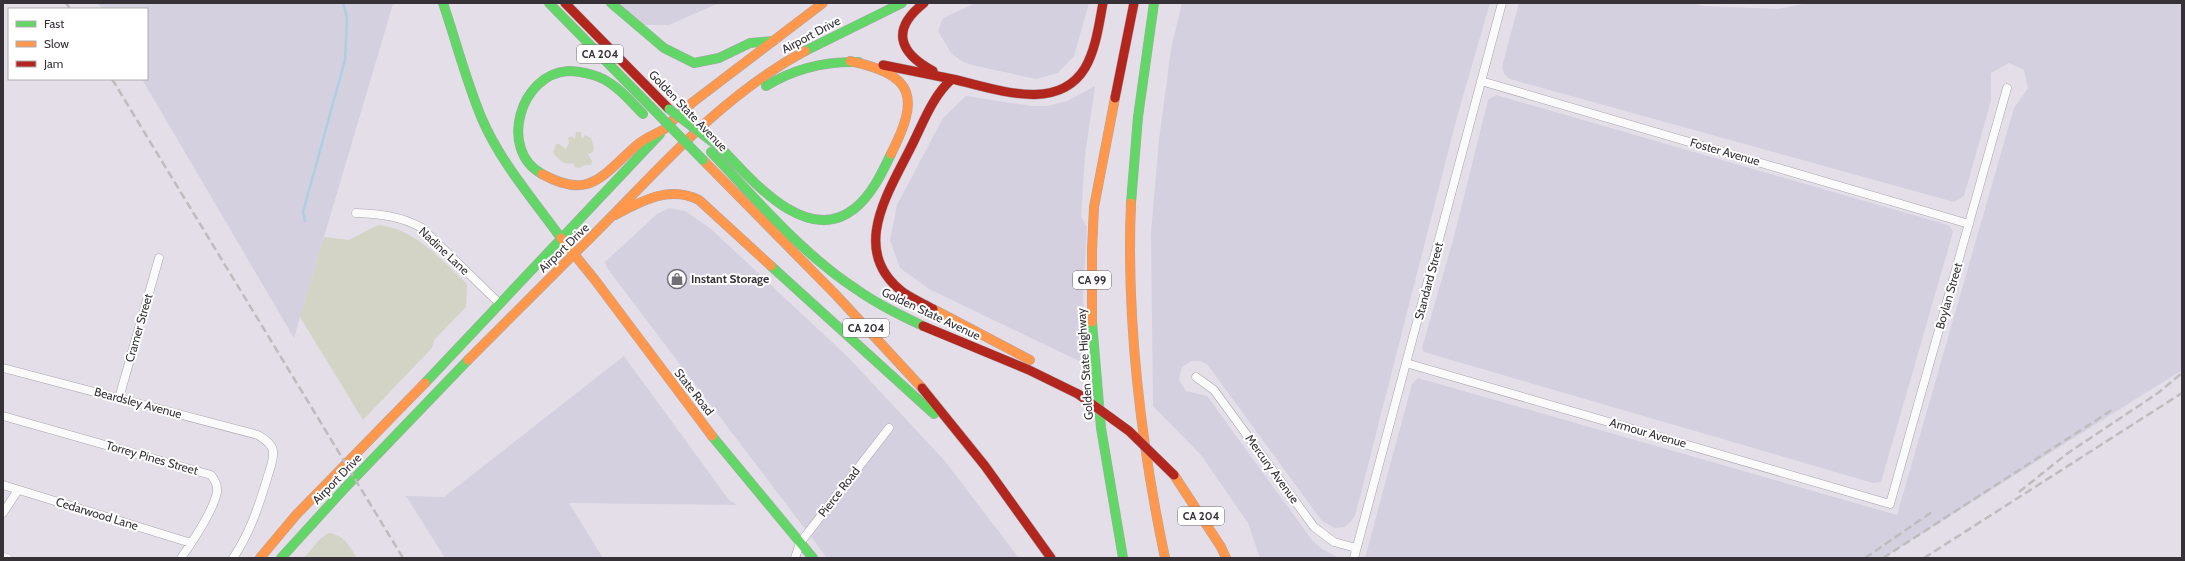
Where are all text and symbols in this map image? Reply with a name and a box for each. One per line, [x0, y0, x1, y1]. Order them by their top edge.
legend [8, 8, 148, 80]
street label: Airport Drive [779, 13, 843, 56]
text: Fast [44, 16, 64, 31]
text: Slow [44, 36, 69, 51]
road number: CA 204 [577, 45, 623, 63]
text: Jam [43, 56, 63, 71]
street label: Golden State Avenue [646, 67, 731, 154]
street label: Foster Avenue [1688, 134, 1762, 169]
street label: Airport Drive [535, 220, 592, 275]
street label: Nadine Lane [416, 224, 473, 278]
street label: Standard Street [1411, 240, 1446, 321]
street label: Boylan Street [1932, 261, 1965, 331]
shop icon: Instant Storage [666, 268, 688, 290]
place label: Instant Storage [691, 271, 769, 286]
road number: CA 99 [1073, 271, 1111, 289]
street label: Golden State Avenue [880, 284, 983, 343]
street label: Cramer Street [122, 292, 155, 364]
street label: Golden State Highway [1073, 307, 1096, 421]
road number: CA 204 [843, 319, 889, 337]
street label: State Road [671, 365, 717, 418]
street label: Beardsley Avenue [93, 384, 184, 421]
street label: Armour Avenue [1608, 414, 1688, 451]
street label: Mercury Avenue [1242, 431, 1302, 506]
street label: Torrey Pines Street [104, 437, 200, 478]
street label: Airport Drive [309, 450, 364, 507]
street label: Pierce Road [814, 464, 863, 520]
street label: Cedarwood Lane [54, 494, 140, 533]
road number: CA 204 [1178, 507, 1224, 525]

